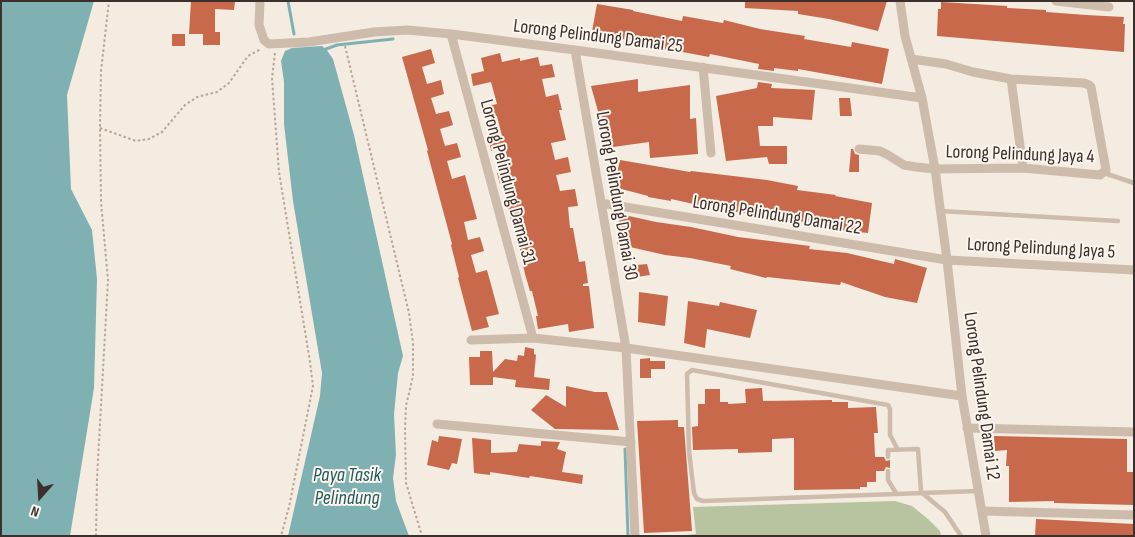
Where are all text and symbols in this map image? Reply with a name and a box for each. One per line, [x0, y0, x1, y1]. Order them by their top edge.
street label: Lorong Pelindung Damai 25 [512, 15, 684, 59]
street label: Lorong Pelindung Damai 31 [474, 97, 540, 267]
street label: Lorong Pelindung Damai 30 [590, 110, 642, 282]
street label: Lorong Pelindung Jaya 4 [945, 141, 1095, 169]
street label: Lorong Pelindung Damai 22 [691, 191, 863, 241]
street label: Lorong Pelindung Jaya 5 [966, 234, 1116, 264]
street label: Lorong Pelindung Damai 12 [958, 310, 1004, 482]
water label: Paya Tasik Pelindung [313, 464, 381, 511]
north arrow [15, 472, 65, 522]
text: N [29, 502, 41, 521]

